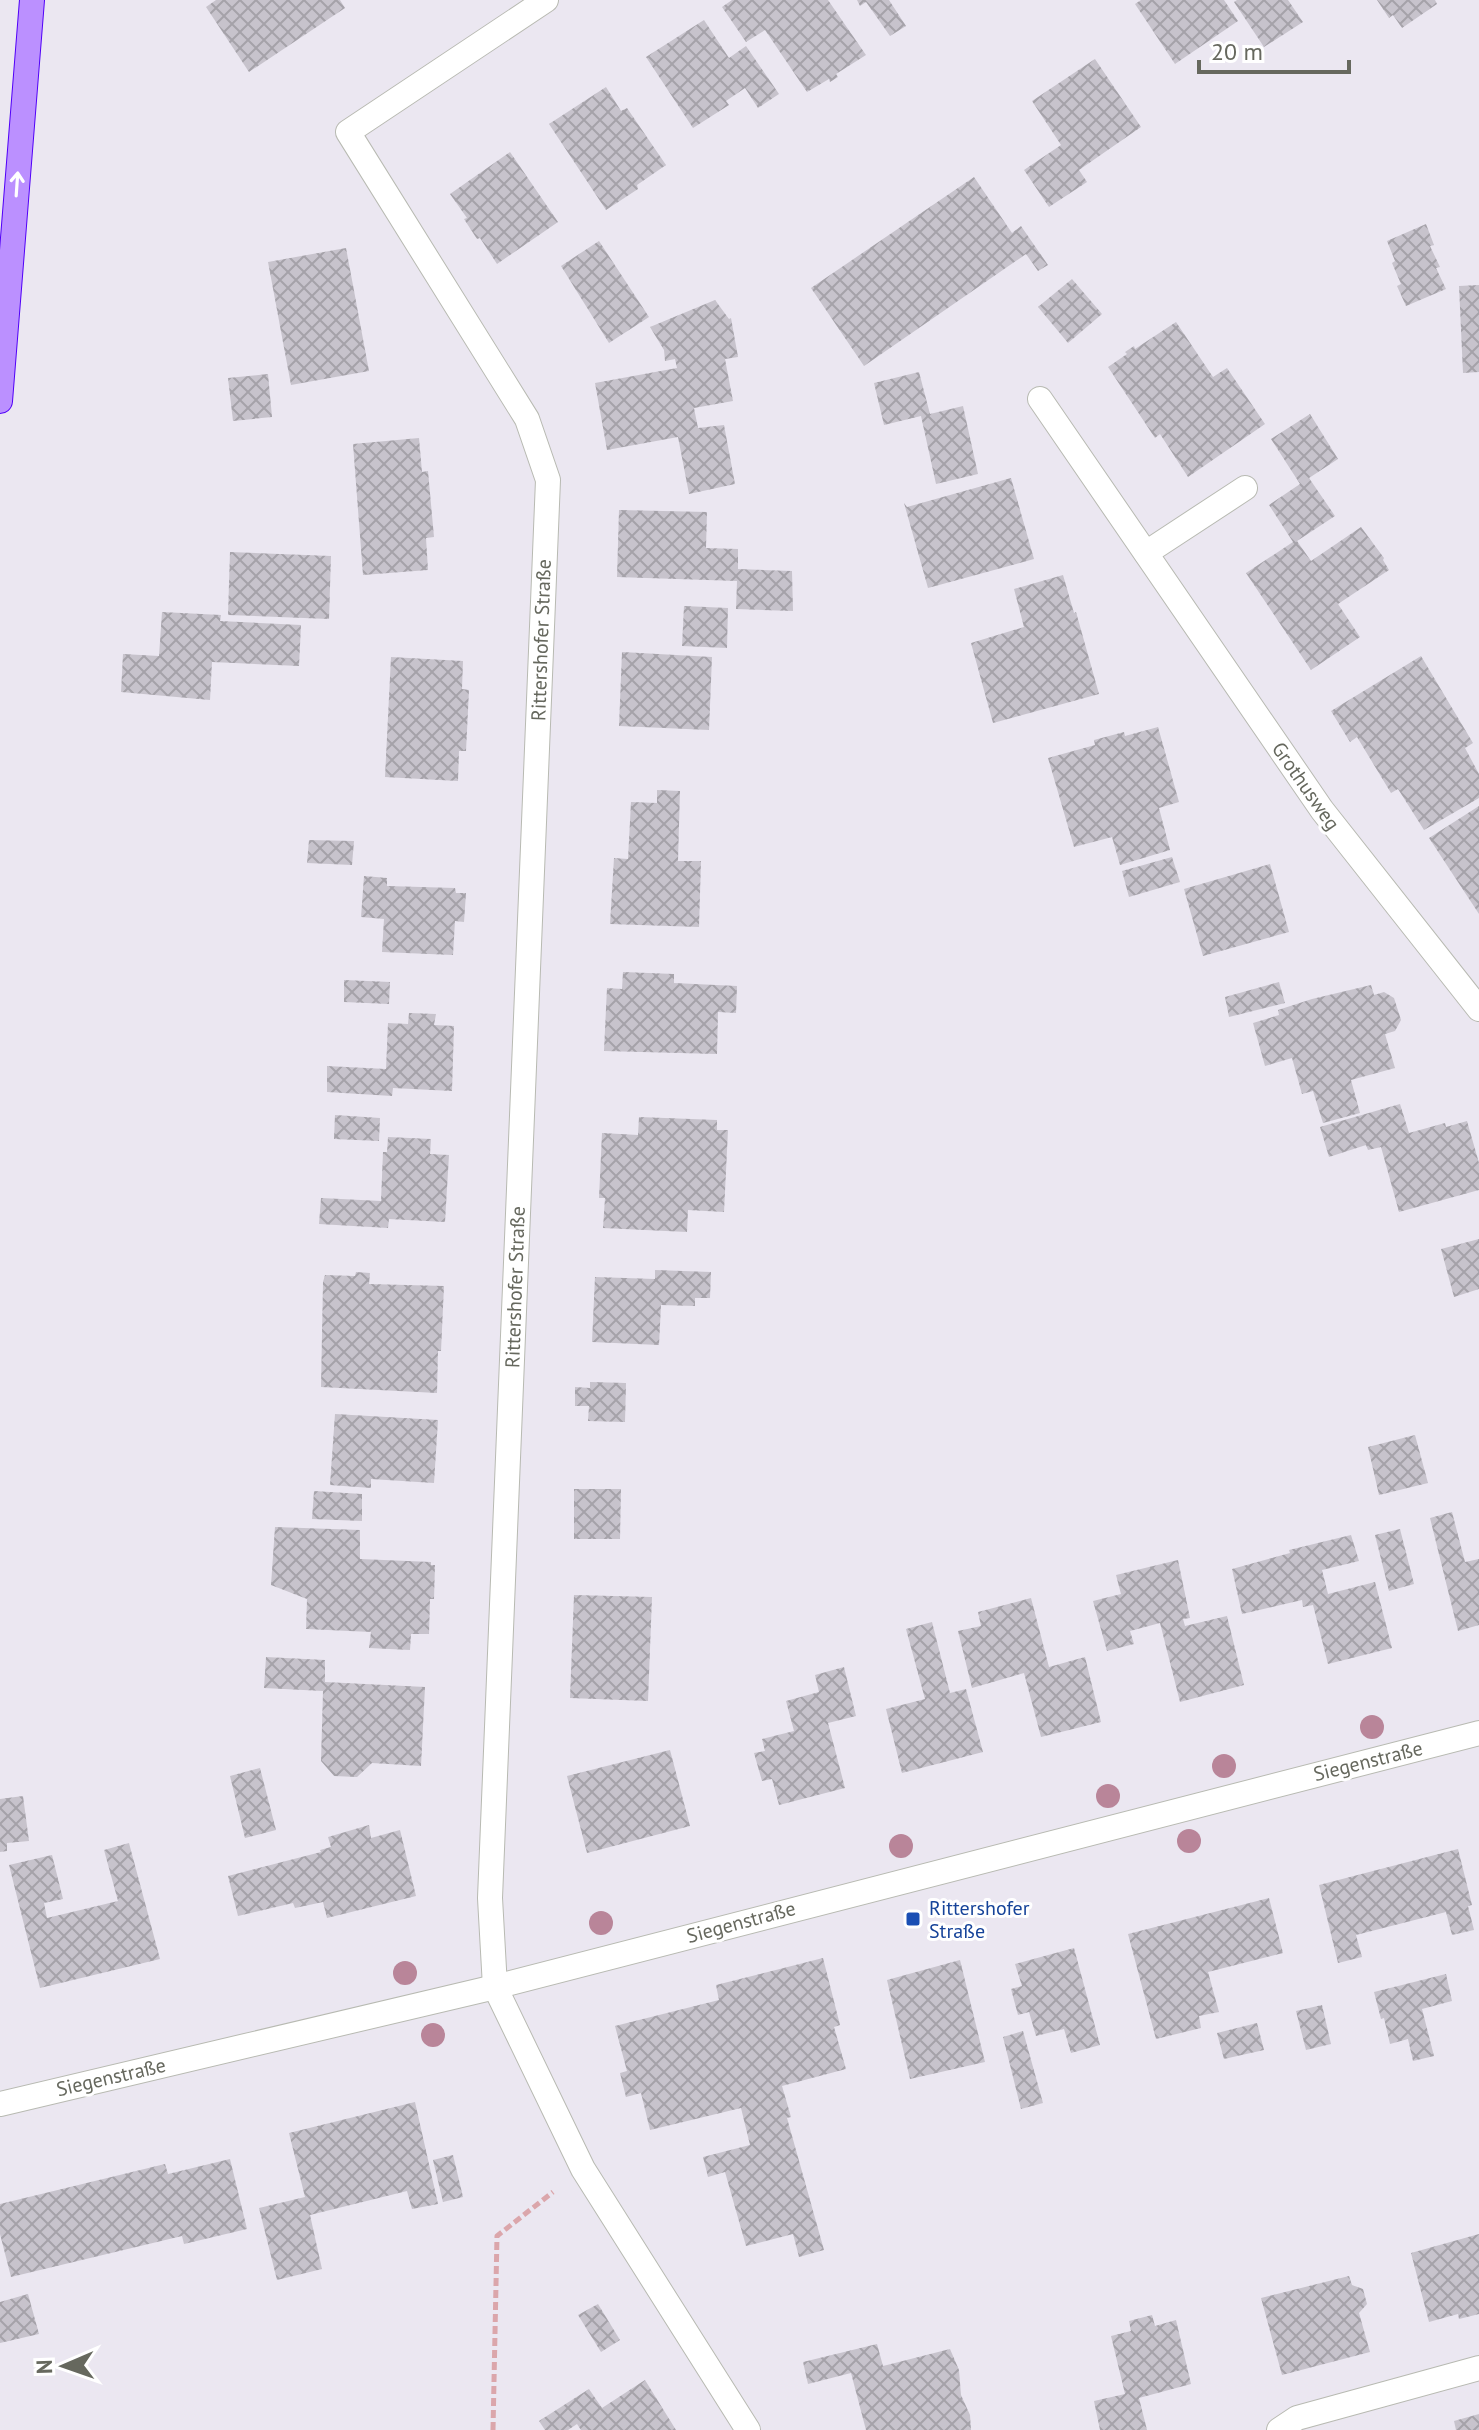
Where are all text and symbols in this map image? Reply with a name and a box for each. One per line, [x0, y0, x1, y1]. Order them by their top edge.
scale bar [1199, 24, 1349, 74]
text: 20 m [1211, 36, 1263, 67]
one-way arrow [10, 171, 25, 198]
street label: Rittershofer Straße [525, 559, 557, 721]
street label: Grothusweg [1266, 737, 1346, 835]
street label: Rittershofer Straße [499, 1206, 531, 1368]
street label: Siegenstraße [1311, 1735, 1425, 1787]
street label: Siegenstraße [684, 1895, 798, 1949]
place label: Rittershofer Straße [929, 1895, 1030, 1944]
marker: Rittershofer Straße [904, 1910, 922, 1928]
street label: Siegenstraße [54, 2052, 168, 2102]
north arrow [24, 2326, 104, 2406]
text: N [30, 2359, 58, 2374]

